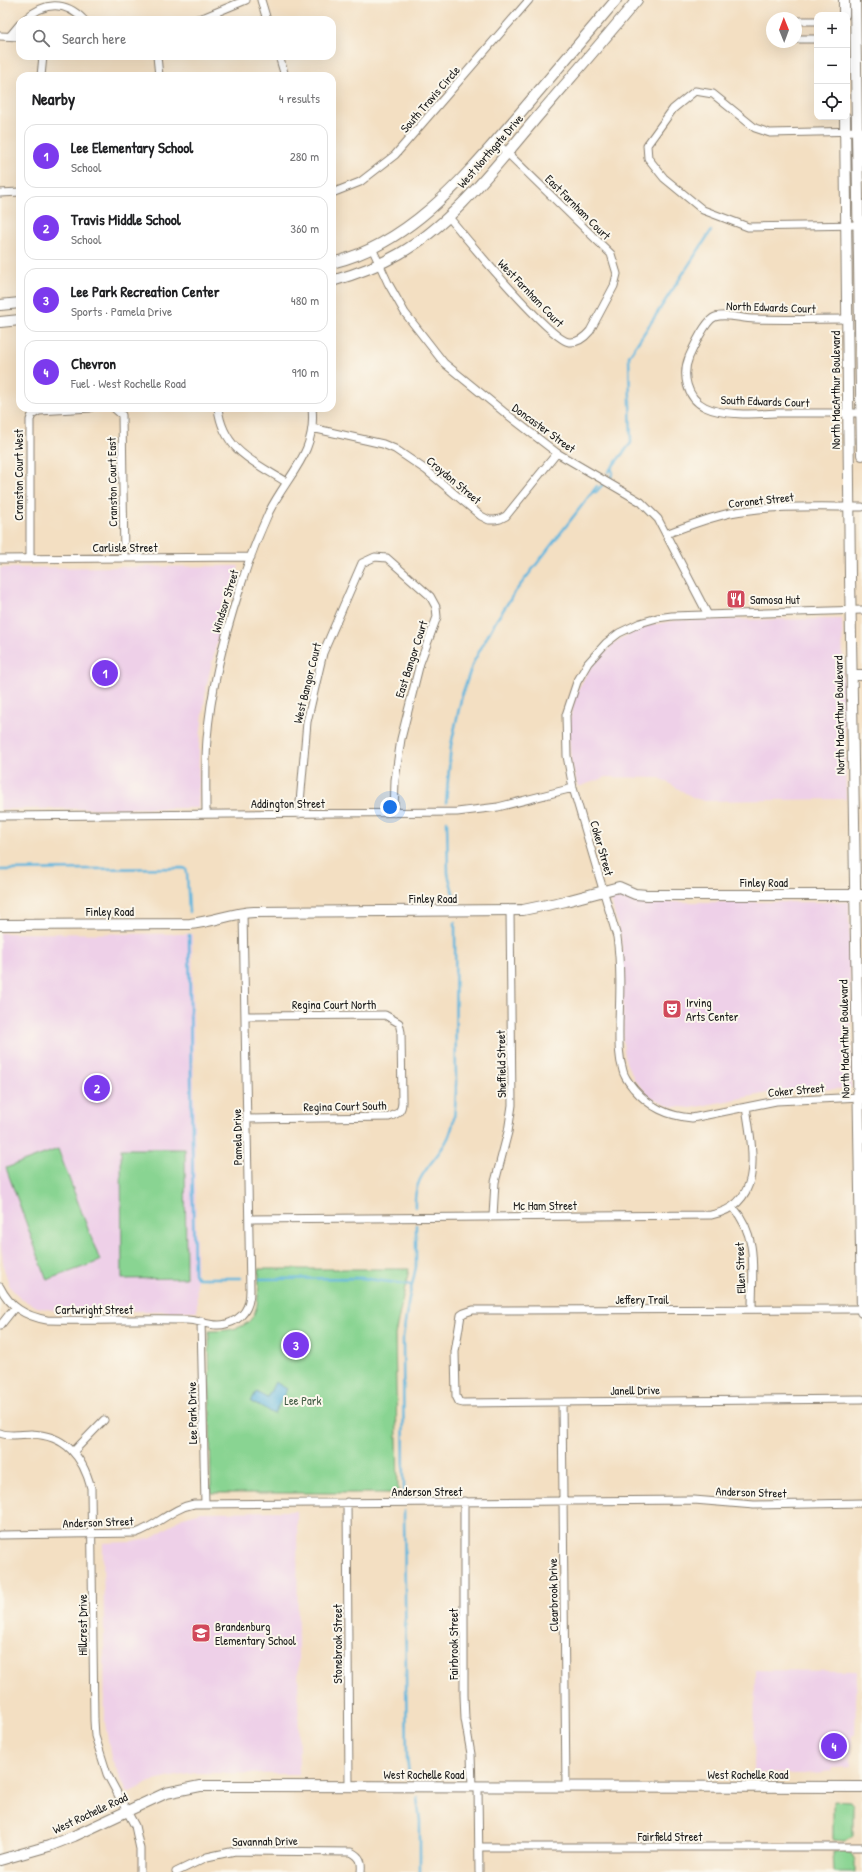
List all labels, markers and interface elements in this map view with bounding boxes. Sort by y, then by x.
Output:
north arrow [766,12,802,48]
map controls [814,12,850,120]
button: + [814,12,850,48]
search box [16,16,336,60]
icon: search [30,27,52,49]
text: Search here [62,28,126,49]
button: − [814,48,850,84]
street label: South Travis Circle [396,62,464,136]
button: locate [814,84,850,120]
text: Nearby [32,87,75,110]
text: 4 results [279,89,320,107]
street label: West Northgate Drive [453,110,527,192]
text: Lee Elementary School [71,137,193,158]
text: 1 [44,147,48,165]
text: 280 m [290,147,319,165]
text: School [71,158,101,176]
street label: East Farnham Court [541,170,615,244]
text: Travis Middle School [71,209,181,230]
text: 2 [43,219,49,237]
text: 360 m [290,219,319,237]
text: School [71,230,101,248]
street label: West Farnham Court [494,255,568,331]
text: Lee Park Recreation Center [71,281,219,302]
text: 3 [43,291,49,309]
text: 480 m [291,291,319,309]
street label: North Edwards Court [726,297,817,317]
text: Sports · Pamela Drive [71,302,172,320]
street label: North MacArthur Boulevard [827,330,844,449]
text: Chevron [71,353,116,374]
text: 4 [44,363,48,381]
text: 910 m [292,363,319,381]
text: Fuel · West Rochelle Road [71,374,186,392]
street label: South Edwards Court [720,391,811,411]
street label: Doncaster Street [509,399,580,457]
street label: Cranston Court West [10,428,27,521]
street label: Cranston Court East [103,436,121,527]
street label: Croydon Street [423,452,486,509]
street label: Coronet Street [727,488,796,512]
street label: Carlisle Street [92,539,158,556]
street label: Windsor Street [207,567,243,635]
restaurant icon: Samosa Hut [725,588,747,610]
place label: Samosa Hut [750,591,801,608]
street label: East Bangor Court [391,617,432,700]
street label: West Bangor Court [289,640,325,725]
street label: North MacArthur Boulevard [829,655,849,774]
pin: 1 [92,658,118,688]
street label: Addington Street [251,795,326,812]
your location [380,797,400,817]
street label: Coker Street [586,819,618,878]
street label: Finley Road [739,874,788,891]
street label: Finley Road [408,890,457,907]
street label: Finley Road [85,903,134,920]
street label: North MacArthur Boulevard [834,979,854,1098]
place label: Irving Arts Center [686,994,739,1025]
street label: Regina Court North [292,996,376,1013]
theatre icon: Irving Arts Center [661,998,683,1020]
street label: Sheffield Street [492,1029,510,1098]
pin: 2 [84,1073,110,1103]
street label: Coker Street [767,1079,826,1101]
street label: Regina Court South [303,1097,387,1115]
street label: Pamela Drive [228,1108,246,1165]
street label: Mc Ham Street [513,1197,578,1214]
street label: Ellen Street [731,1241,749,1294]
street label: Jeffery Trail [615,1291,670,1308]
street label: Cartwright Street [55,1301,134,1318]
pin: 3 [283,1330,309,1360]
street label: Janell Drive [610,1381,660,1399]
street label: Lee Park Drive [183,1382,201,1444]
park label: Lee Park [285,1392,321,1409]
street label: Anderson Street [715,1482,788,1502]
street label: Anderson Street [392,1483,463,1500]
street label: Anderson Street [62,1512,135,1532]
street label: Clearbrook Drive [544,1558,562,1632]
street label: Hillcrest Drive [74,1594,91,1656]
street label: Stonebrook Street [329,1603,346,1684]
street label: Fairbrook Street [445,1607,462,1681]
place label: Brandenburg Elementary School [215,1618,297,1649]
school or university icon: Brandenburg Elementary School [190,1622,212,1644]
pin: 4 [821,1731,847,1761]
street label: West Rochelle Road [384,1766,465,1783]
street label: West Rochelle Road [708,1766,789,1783]
street label: West Rochelle Road [50,1788,130,1838]
street label: Fairfield Street [637,1828,703,1845]
street label: Savannah Drive [232,1832,298,1850]

